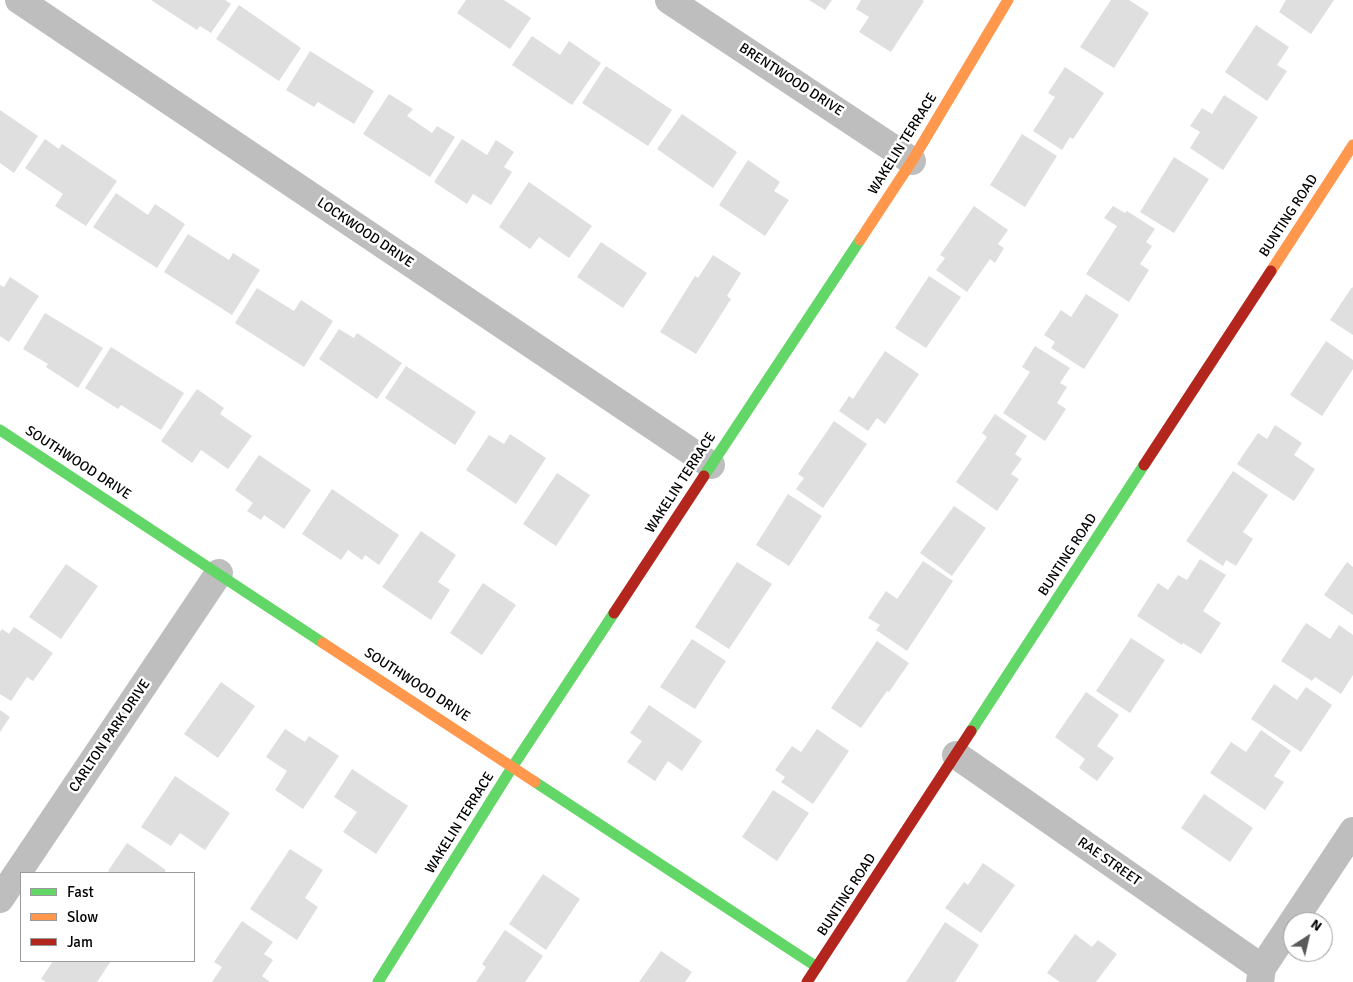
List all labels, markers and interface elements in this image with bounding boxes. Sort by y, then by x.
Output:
street label: BRENTWOOD DRIVE [736,40,846,120]
street label: WAKELIN TERRACE [865,90,941,198]
street label: BUNTING ROAD [1256,172,1322,260]
street label: LOCKWOOD DRIVE [314,194,416,272]
street label: SOUTHWOOD DRIVE [22,423,134,503]
street label: WAKELIN TERRACE [642,430,720,536]
street label: BUNTING ROAD [1035,511,1101,599]
street label: SOUTHWOOD DRIVE [361,645,473,725]
street label: CARLTON PARK DRIVE [66,676,154,796]
street label: WAKELIN TERRACE [422,769,498,877]
street label: RAE STREET [1074,834,1144,890]
street label: BUNTING ROAD [814,851,880,939]
legend [20,872,195,962]
text: Fast [67,883,94,901]
text: Slow [67,908,98,926]
north arrow [1283,912,1333,962]
text: N [1307,915,1325,935]
text: Jam [67,933,93,951]

